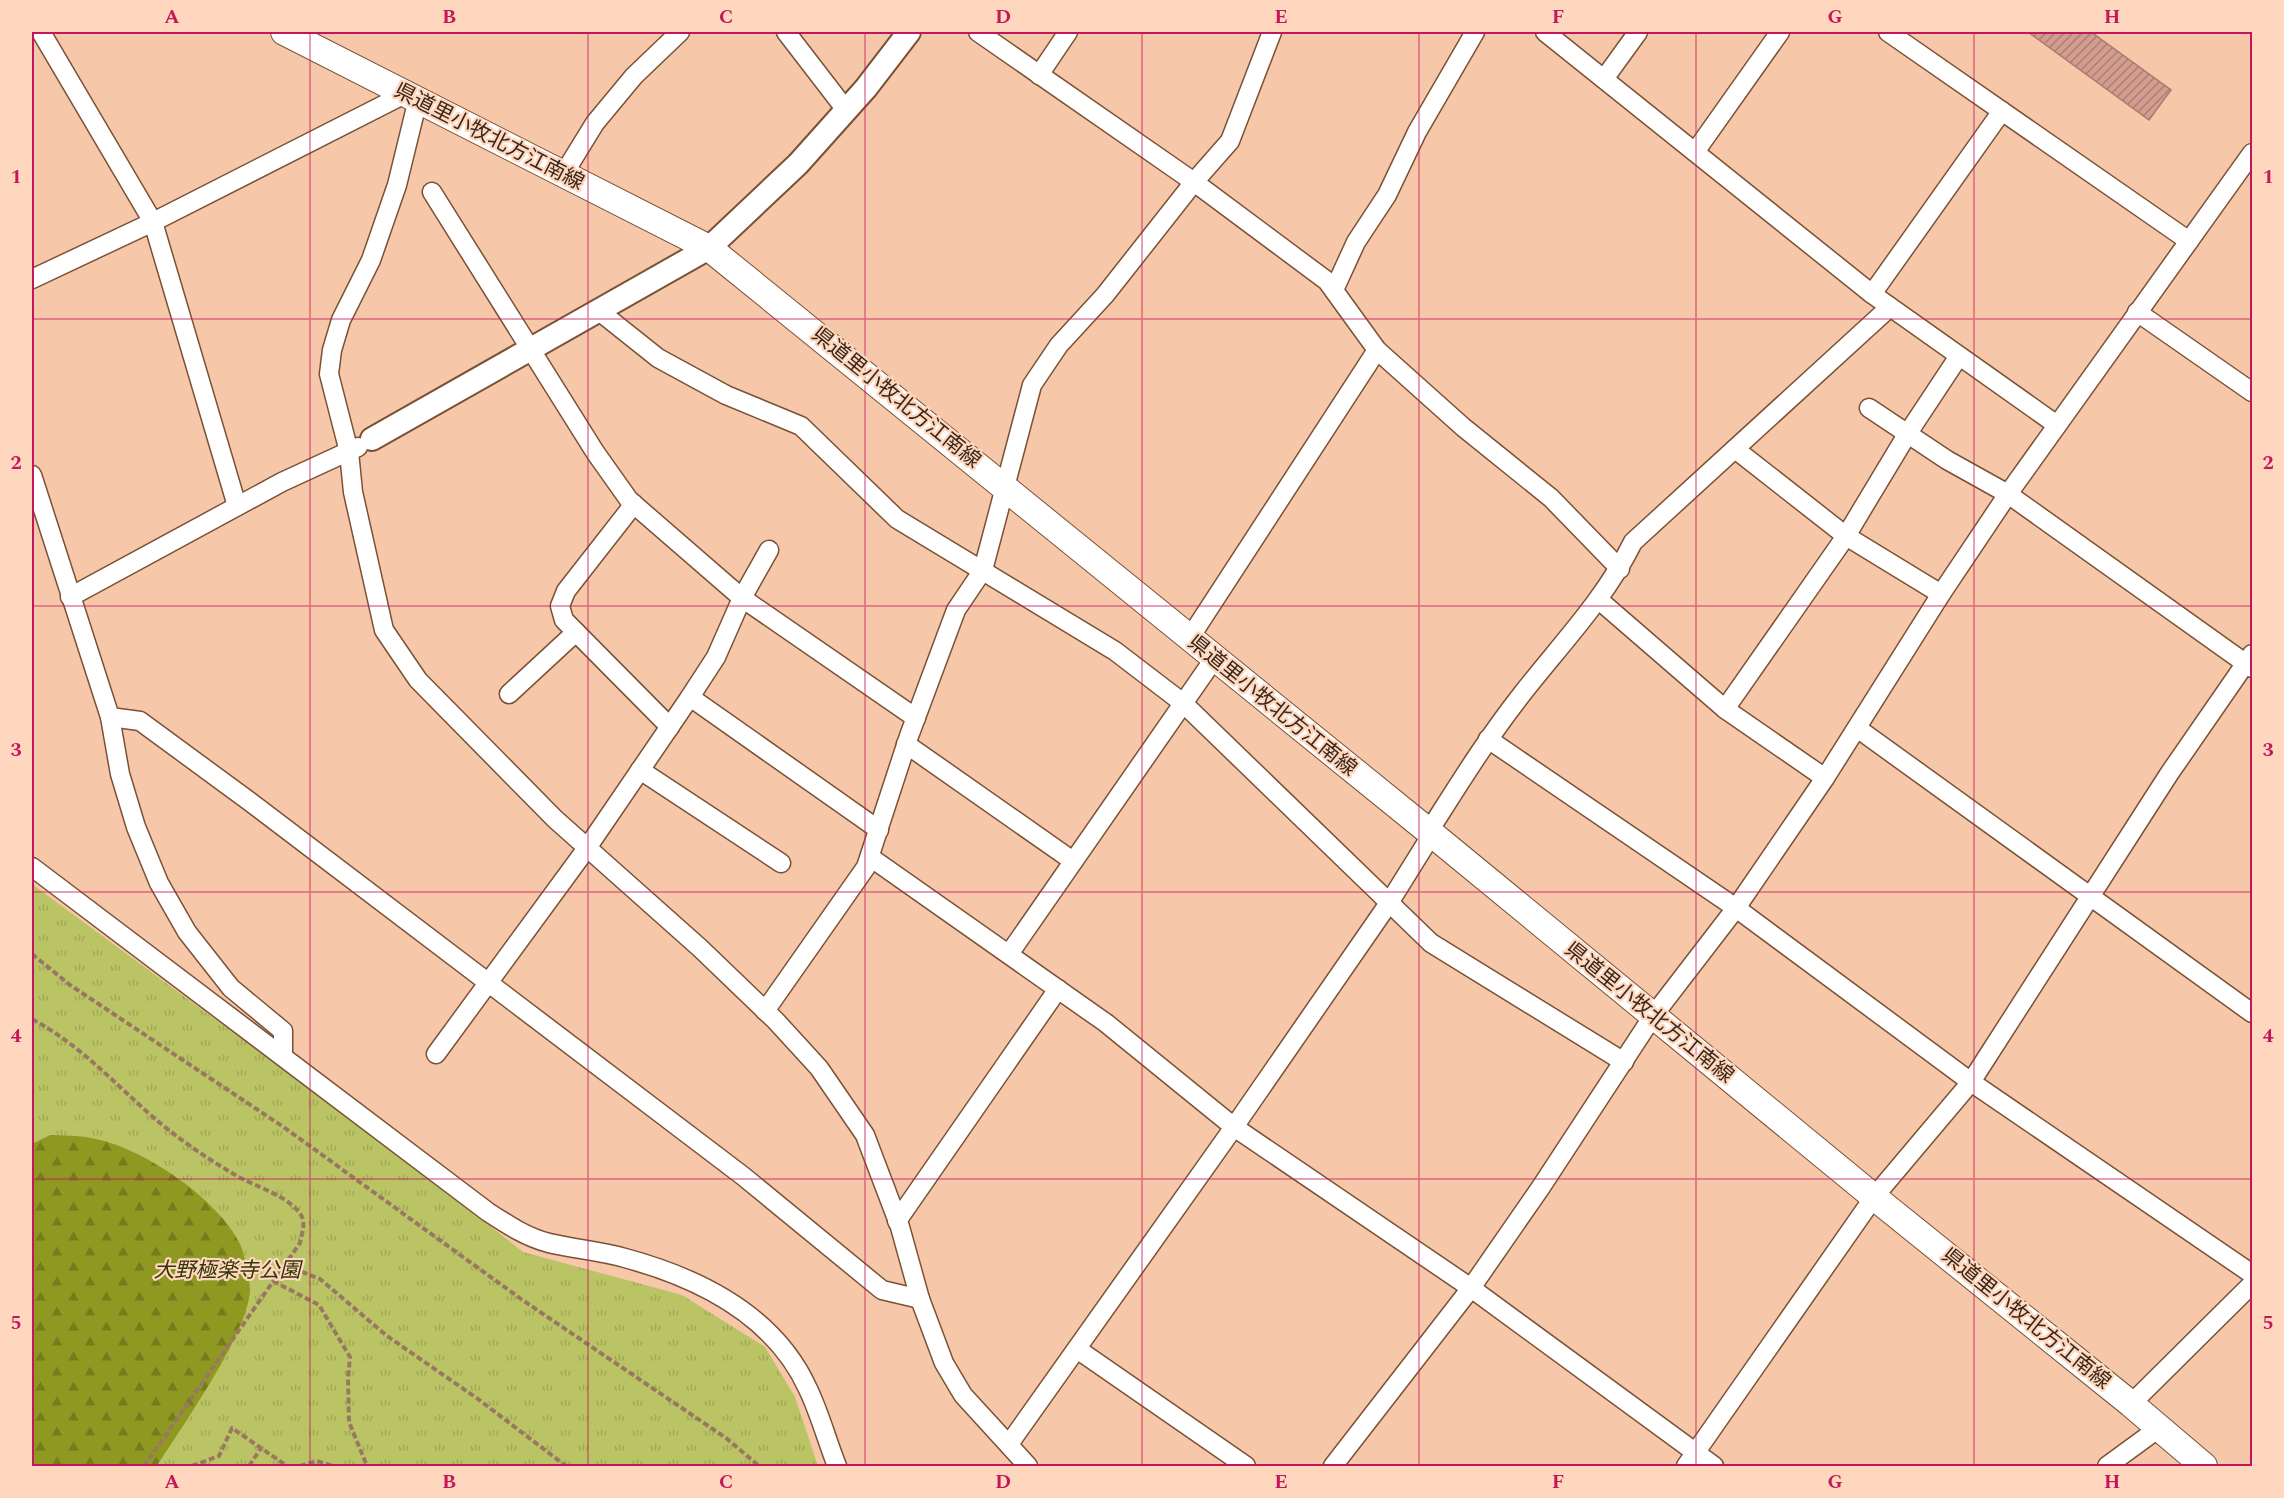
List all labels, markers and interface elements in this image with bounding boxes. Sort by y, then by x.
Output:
text: A [164,2,180,32]
text: B [442,2,456,32]
text: C [719,2,733,32]
text: D [995,2,1011,32]
text: E [1274,2,1288,32]
text: F [1552,2,1564,32]
text: G [1827,2,1843,32]
text: H [2104,2,2120,32]
street label: 県道里小牧北方江南線 [388,75,590,199]
text: 1 [10,162,22,192]
text: 1 [2262,162,2274,192]
street label: 県道里小牧北方江南線 [804,319,988,477]
text: 2 [10,448,22,478]
text: 2 [2262,448,2274,478]
street label: 県道里小牧北方江南線 [1180,627,1364,785]
text: 3 [10,735,22,765]
text: 3 [2262,735,2274,765]
street label: 県道里小牧北方江南線 [1557,934,1741,1092]
text: 4 [10,1021,22,1051]
text: 4 [2262,1021,2274,1051]
street label: 県道里小牧北方江南線 [1934,1240,2118,1398]
park label: 大野極楽寺公園 [154,1255,303,1287]
text: 5 [10,1308,22,1338]
text: 5 [2262,1308,2274,1338]
text: A [164,1467,180,1497]
text: B [442,1467,456,1497]
text: C [719,1467,733,1497]
text: D [995,1467,1011,1497]
text: E [1274,1467,1288,1497]
text: F [1552,1467,1564,1497]
text: G [1827,1467,1843,1497]
text: H [2104,1467,2120,1497]

